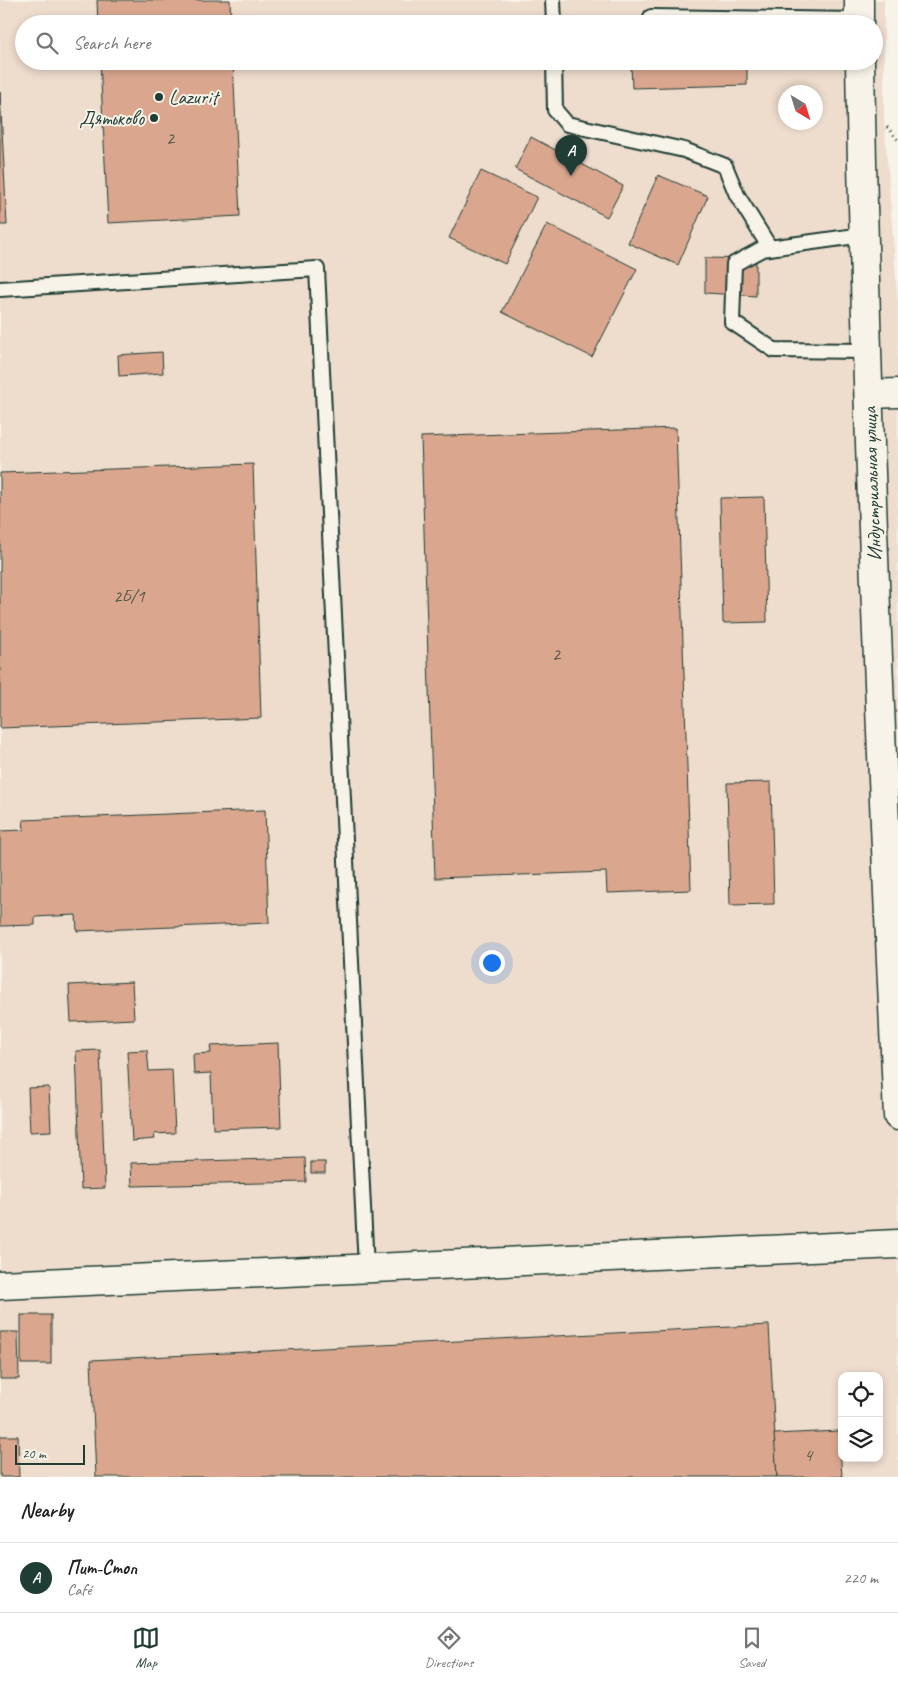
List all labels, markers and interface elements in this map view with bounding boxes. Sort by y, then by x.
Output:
search box [15,15,883,70]
icon: search [33,29,61,57]
text: Search here [73,31,150,55]
place label: Lazurit [169,85,221,110]
north arrow [778,85,823,130]
marker: Lazurit [153,91,165,103]
place label: Дятьково [79,106,145,131]
marker: Дятьково [148,112,160,124]
house number: 2 [166,127,176,149]
pin: A [555,135,587,176]
street label: Индустриальная улица [857,405,887,561]
house number: 2Б/1 [113,585,146,607]
house number: 2 [552,643,562,665]
your location [479,950,505,976]
map controls [838,1372,883,1462]
button: locate [838,1372,883,1417]
button: layers [838,1417,883,1462]
scale bar [15,1442,85,1465]
house number: 4 [804,1444,814,1466]
text: 20 m [22,1445,46,1462]
text: Nearby [20,1497,73,1523]
text: Пит-Стоп [67,1556,137,1580]
text: A [32,1568,40,1588]
text: 220 m [844,1568,878,1588]
text: Café [67,1580,91,1600]
tab: Map [132,1624,160,1671]
tab: Directions [425,1624,473,1671]
tab: Saved [738,1624,766,1671]

